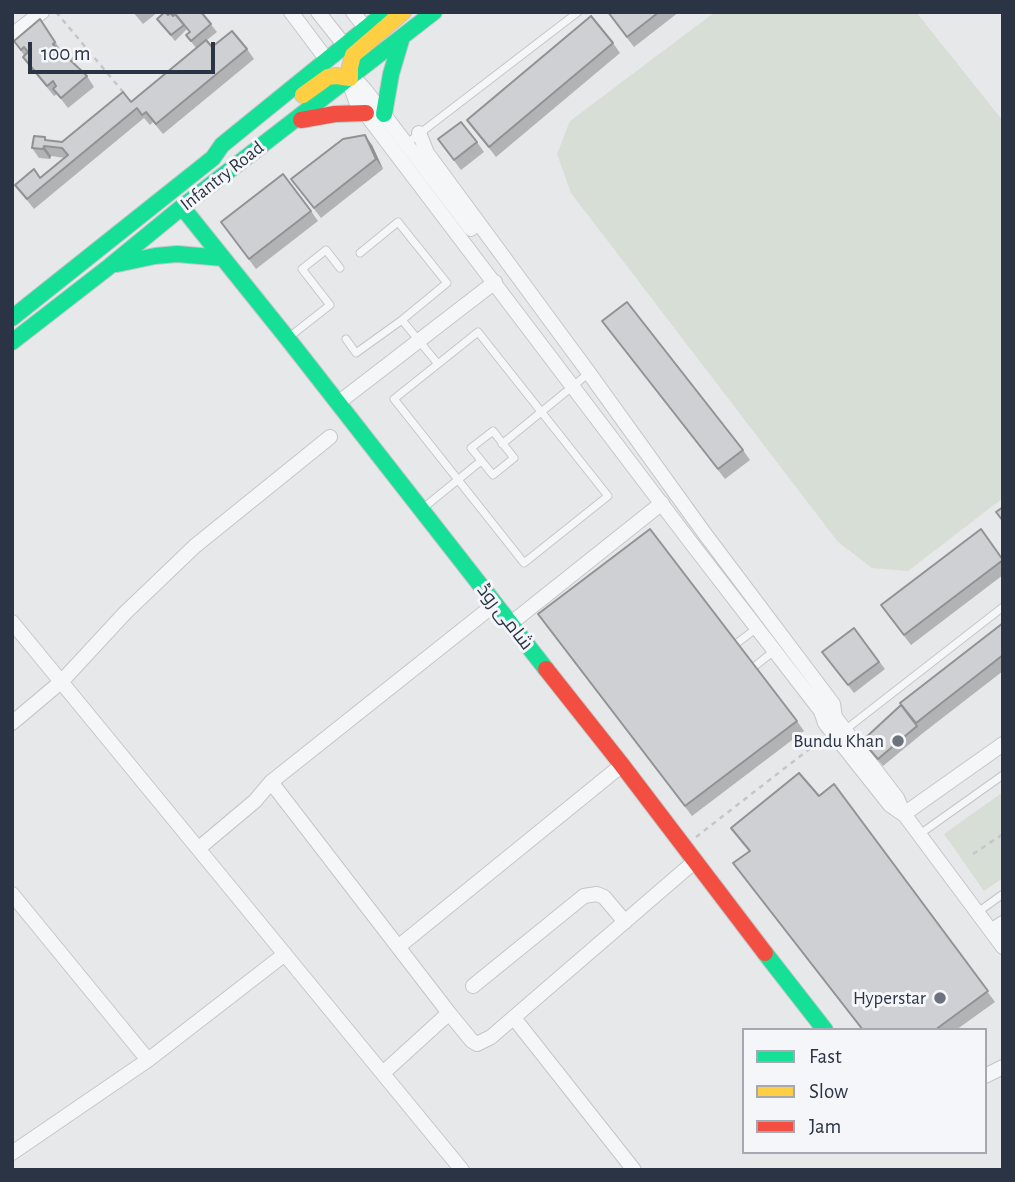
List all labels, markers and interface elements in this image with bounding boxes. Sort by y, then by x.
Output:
scale bar [32,28,219,72]
text: 100 m [41,43,91,64]
street label: Infantry Road [176,136,268,216]
street label: شامی روڈ [472,579,538,655]
place label: Bundu Khan [793,730,884,752]
marker: Bundu Khan [890,733,906,749]
place label: Hyperstar [853,987,926,1009]
marker: Hyperstar [932,990,948,1006]
legend [742,1028,987,1154]
text: Fast [809,1046,842,1067]
text: Slow [809,1081,848,1102]
text: Jam [809,1116,841,1137]

